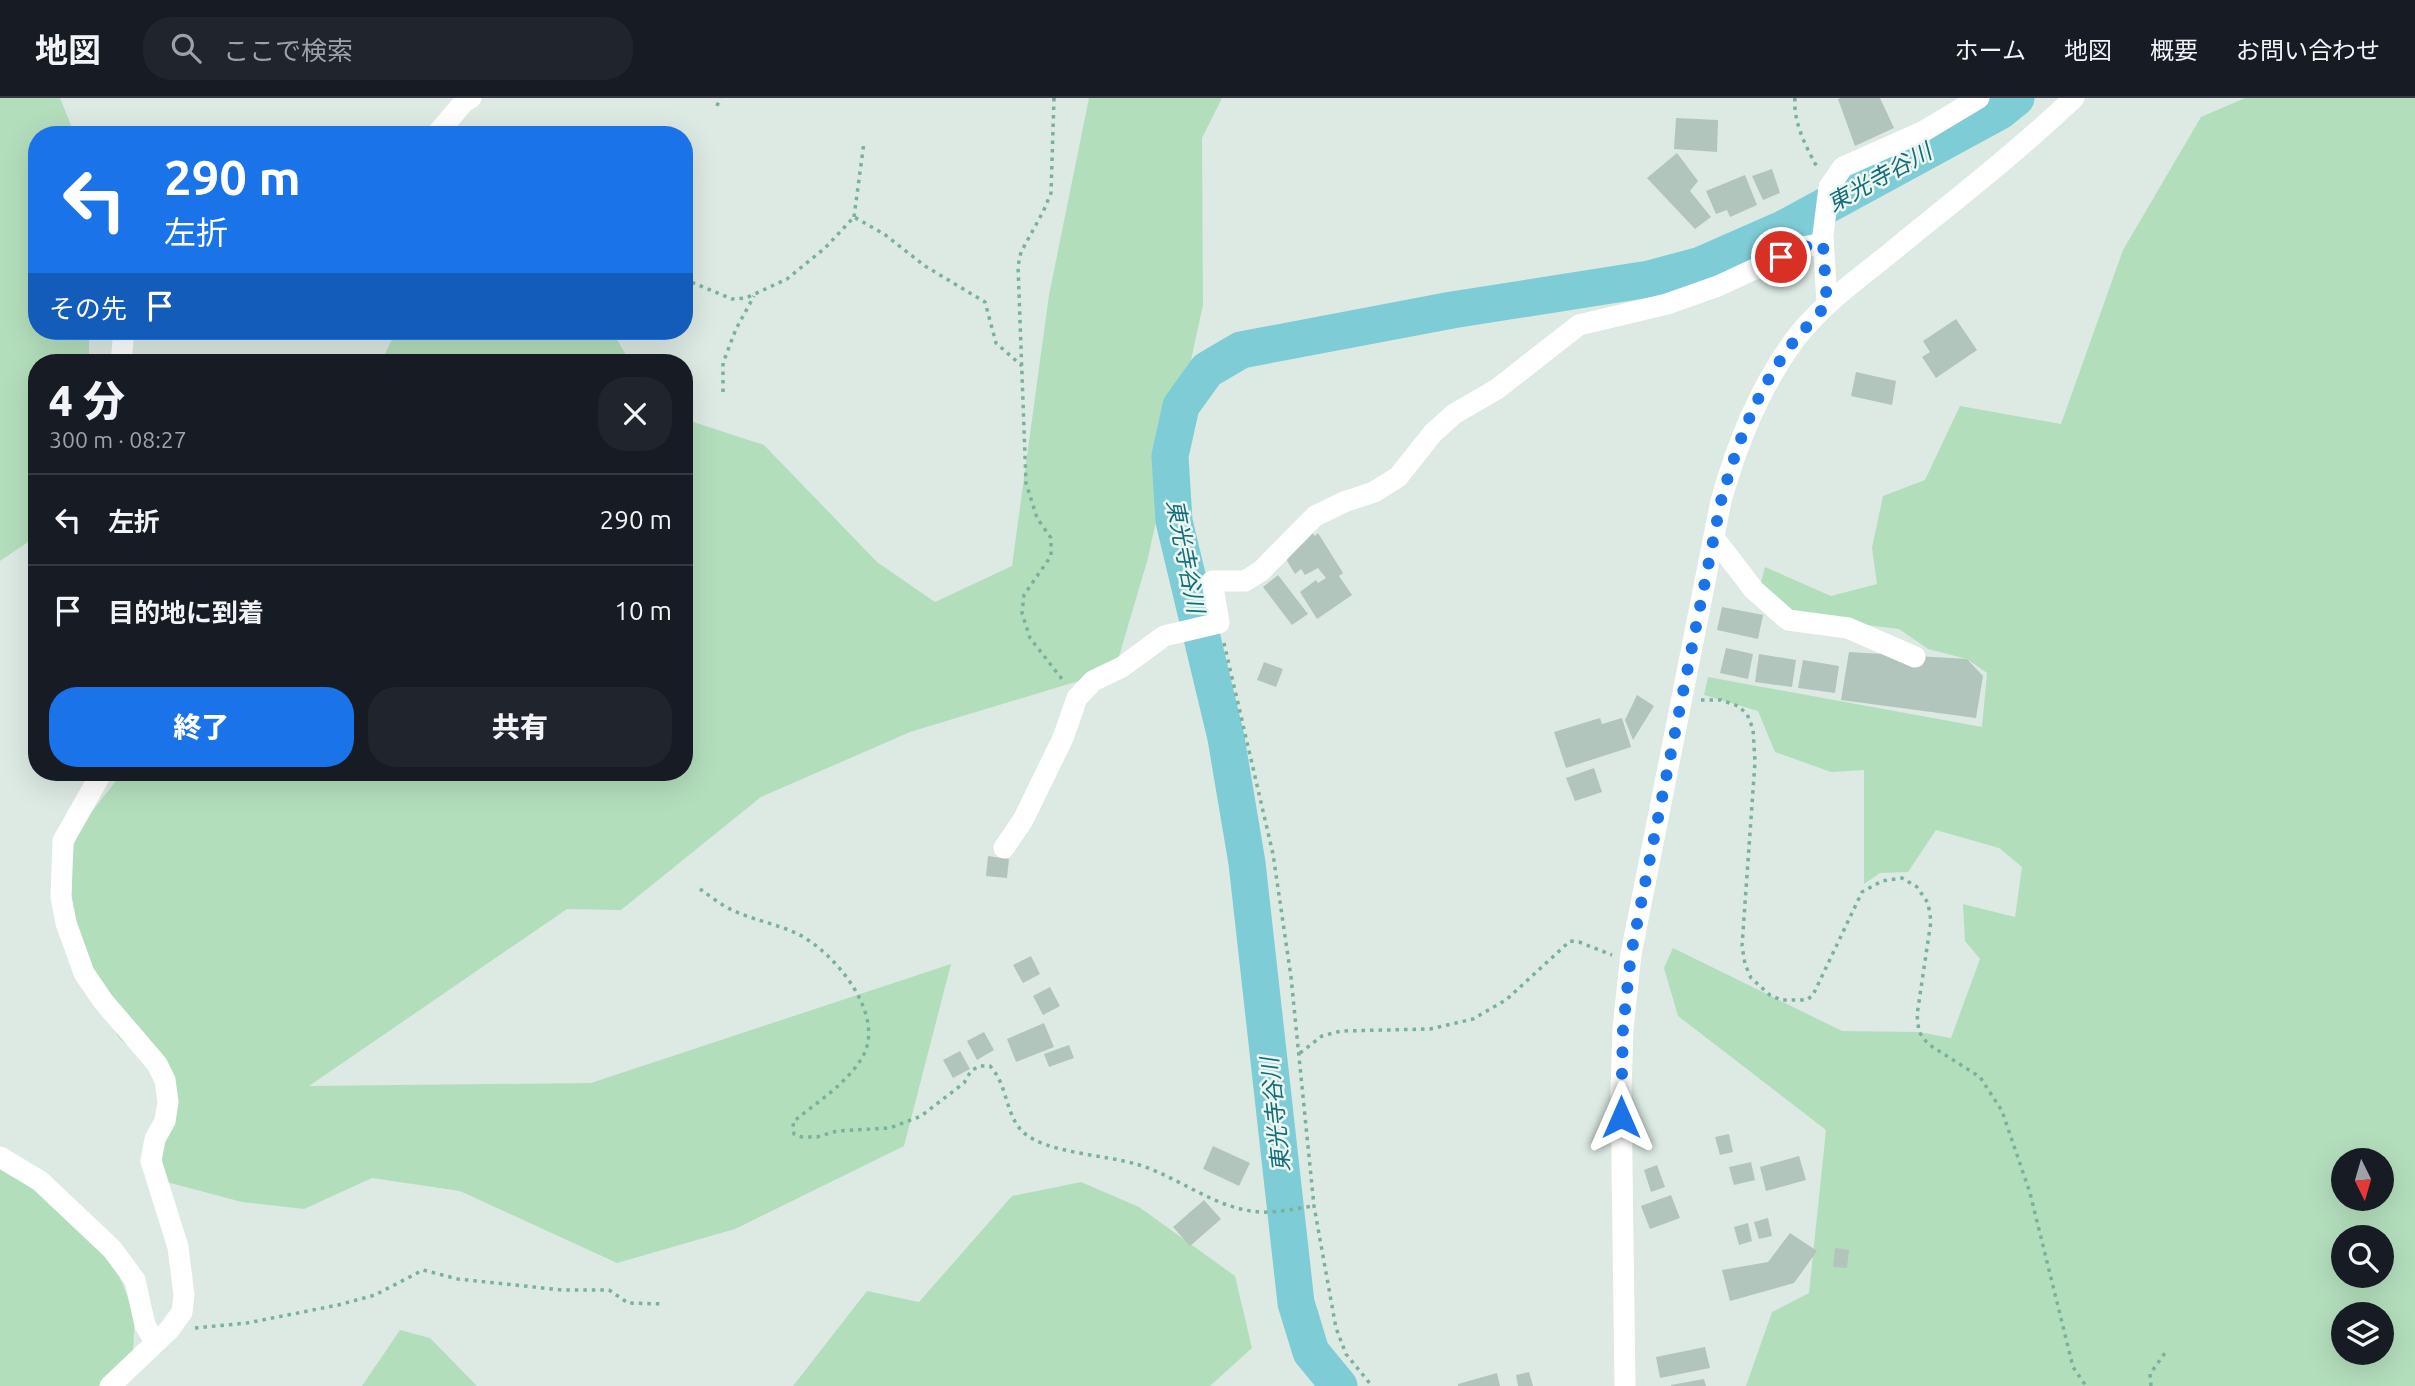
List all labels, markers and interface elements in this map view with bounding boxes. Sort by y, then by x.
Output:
search box [143,17,633,80]
icon: search [167,29,205,67]
text: 地図 [35,31,101,68]
text: ここで検索 [223,36,353,65]
text: ホーム [1955,37,2026,64]
text: 地図 [2064,37,2112,64]
text: 概要 [2150,37,2198,64]
text: お問い合わせ [2236,37,2380,64]
water label: 東光寺谷川 [1823,137,1938,216]
text: 290 m [164,149,301,204]
icon: left [49,154,140,245]
text: 左折 [164,214,228,250]
pin [1751,227,1811,287]
icon: arrive [1762,238,1800,276]
icon: arrive [141,287,179,325]
text: その先 [49,294,127,323]
text: 4 分 [49,377,125,424]
button: close [598,377,672,451]
text: 300 m · 08:27 [49,427,187,452]
water label: 東光寺谷川 [1163,497,1210,618]
icon: left [49,501,87,539]
text: 290 m [600,505,672,534]
text: 左折 [108,507,160,536]
icon: arrive [49,592,87,630]
text: 10 m [614,596,672,625]
text: 目的地に到着 [108,598,264,627]
button: 終了 [49,687,354,767]
button: 共有 [368,687,672,767]
water label: 東光寺谷川 [1256,1054,1293,1173]
position arrow [1584,1080,1658,1154]
north arrow [2331,1148,2394,1211]
map controls [2331,1148,2394,1365]
button: search [2331,1225,2394,1288]
button: layers [2331,1302,2394,1365]

